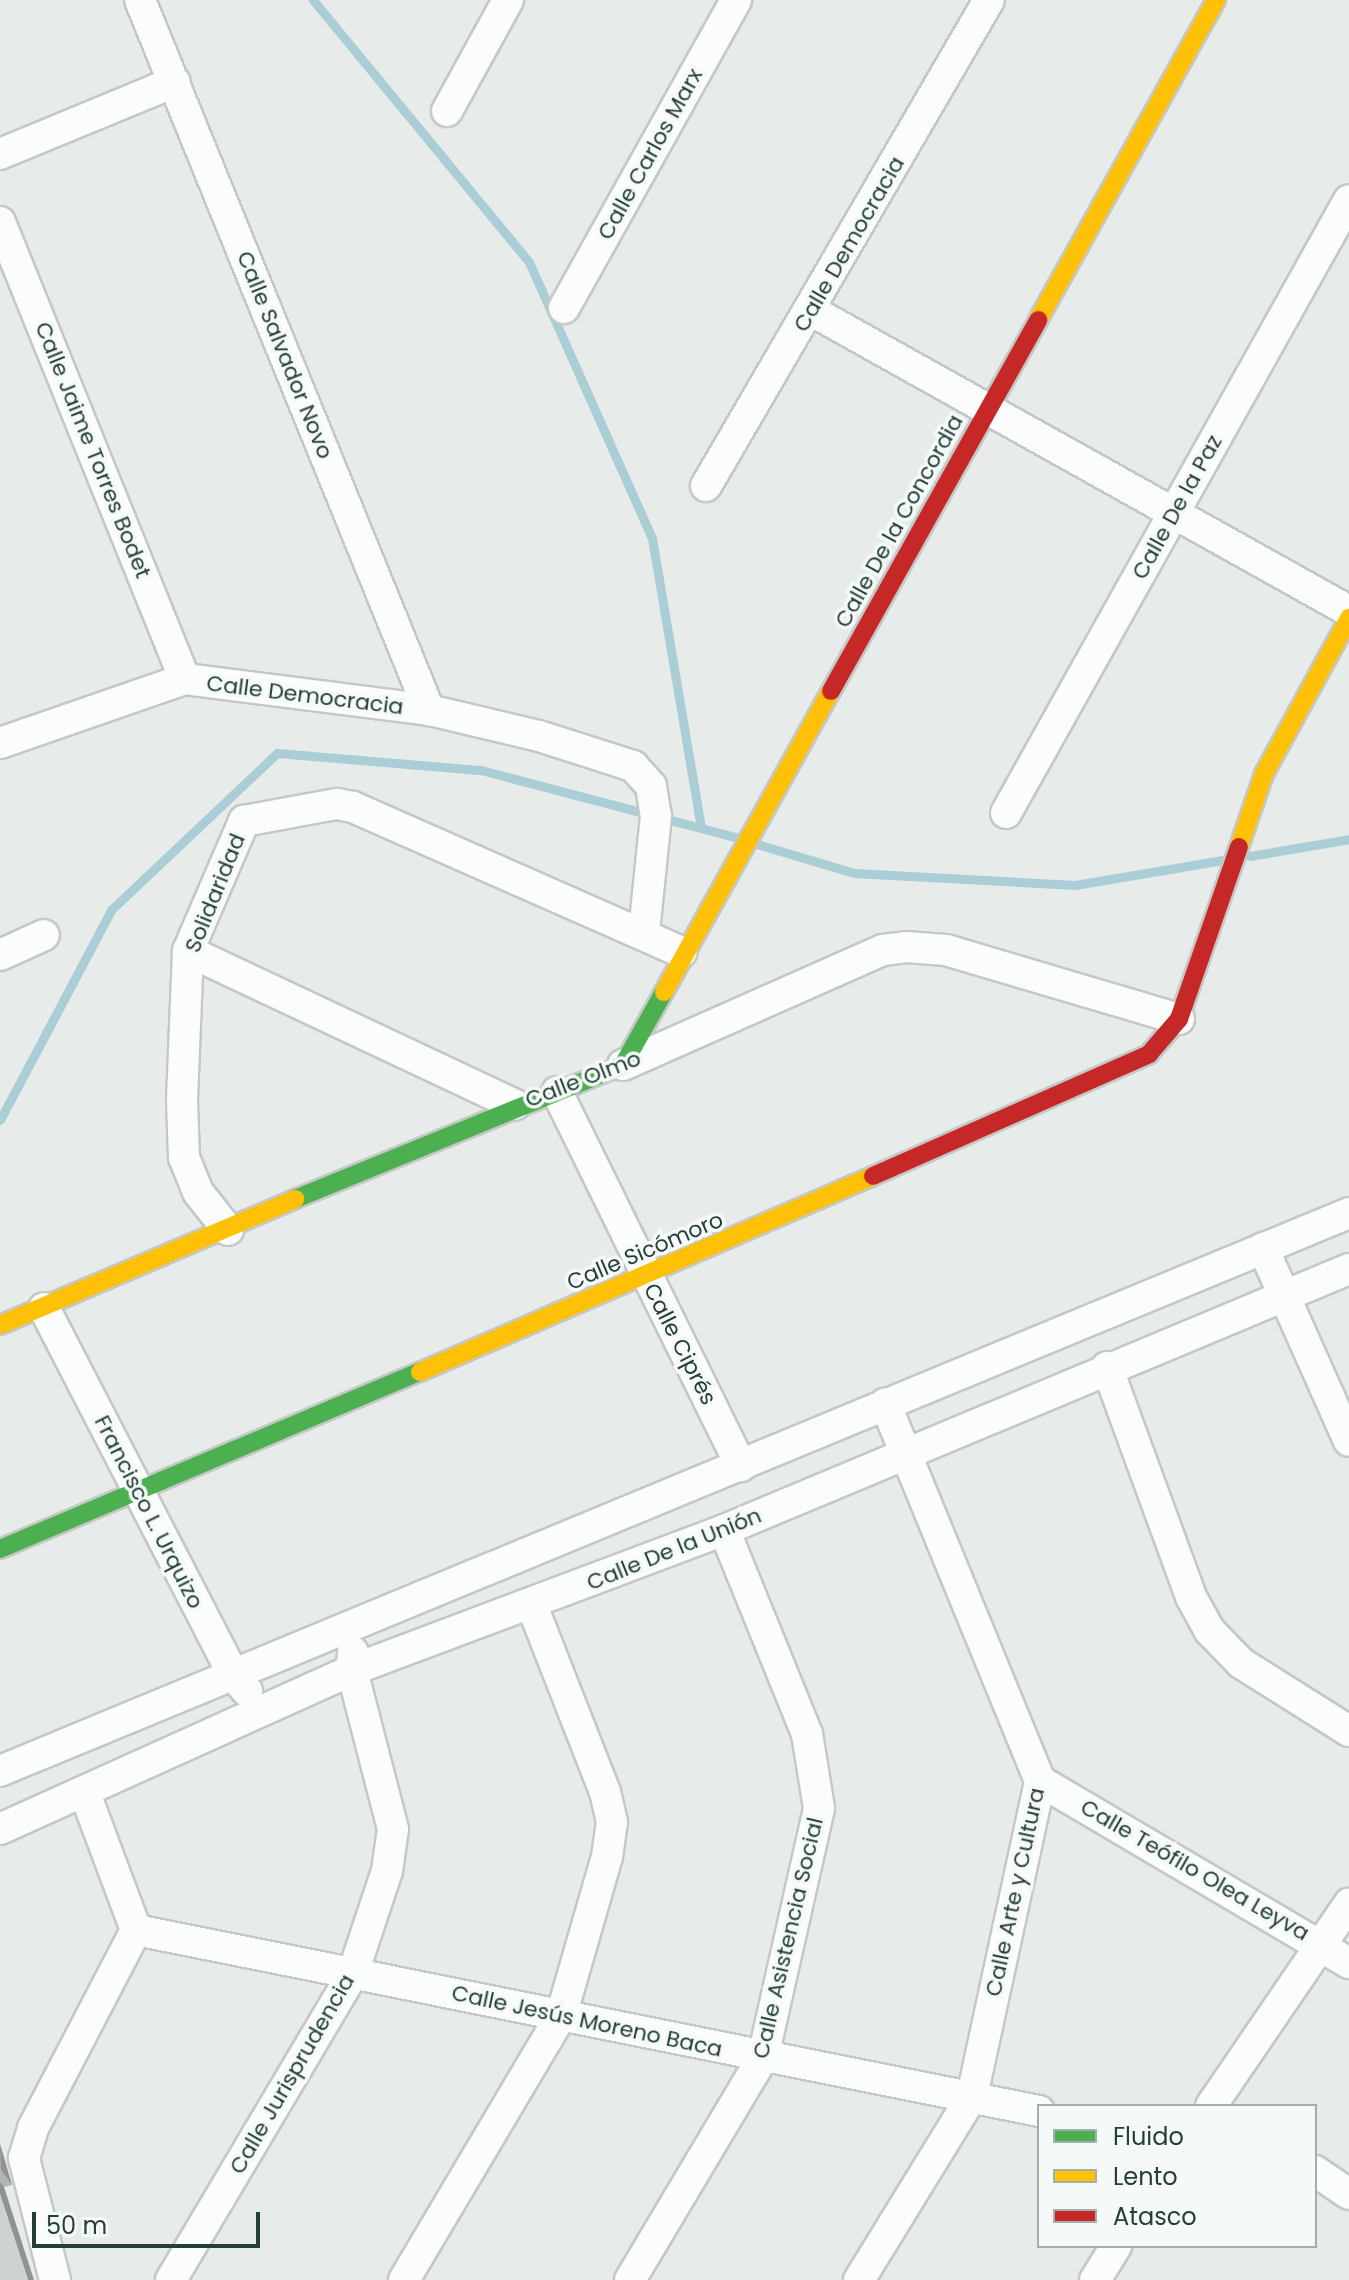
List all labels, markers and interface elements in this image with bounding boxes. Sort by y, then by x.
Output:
street label: Calle Carlos Marx [592,64,708,244]
street label: Calle Democracia [788,152,910,336]
street label: Calle Salvador Novo [231,247,339,463]
street label: Calle Jaime Torres Bodet [29,318,157,582]
street label: Calle De la Concordia [829,410,969,632]
street label: Calle De la Paz [1126,430,1228,584]
street label: Calle Democracia [205,670,405,720]
street label: Solidaridad [179,830,251,956]
street label: Calle Olmo [521,1045,645,1113]
street label: Calle Sicómoro [563,1206,727,1296]
street label: Calle Ciprés [638,1279,722,1409]
street label: Francisco L. Urquizo [89,1411,209,1613]
street label: Calle De la Unión [583,1502,765,1596]
street label: Calle Arte y Cultura [980,1785,1050,1999]
street label: Calle Teófilo Olea Leyva [1076,1794,1314,1946]
street label: Calle Asistencia Social [747,1815,829,2061]
street label: Calle Jurisprudencia [224,1969,360,2179]
street label: Calle Jesús Moreno Baca [449,1979,725,2063]
legend [1037,2104,1317,2248]
text: Fluido [1113,2120,1184,2153]
text: Lento [1113,2160,1178,2193]
scale bar [36,2196,264,2246]
text: Atasco [1113,2200,1197,2233]
text: 50 m [46,2209,107,2242]

